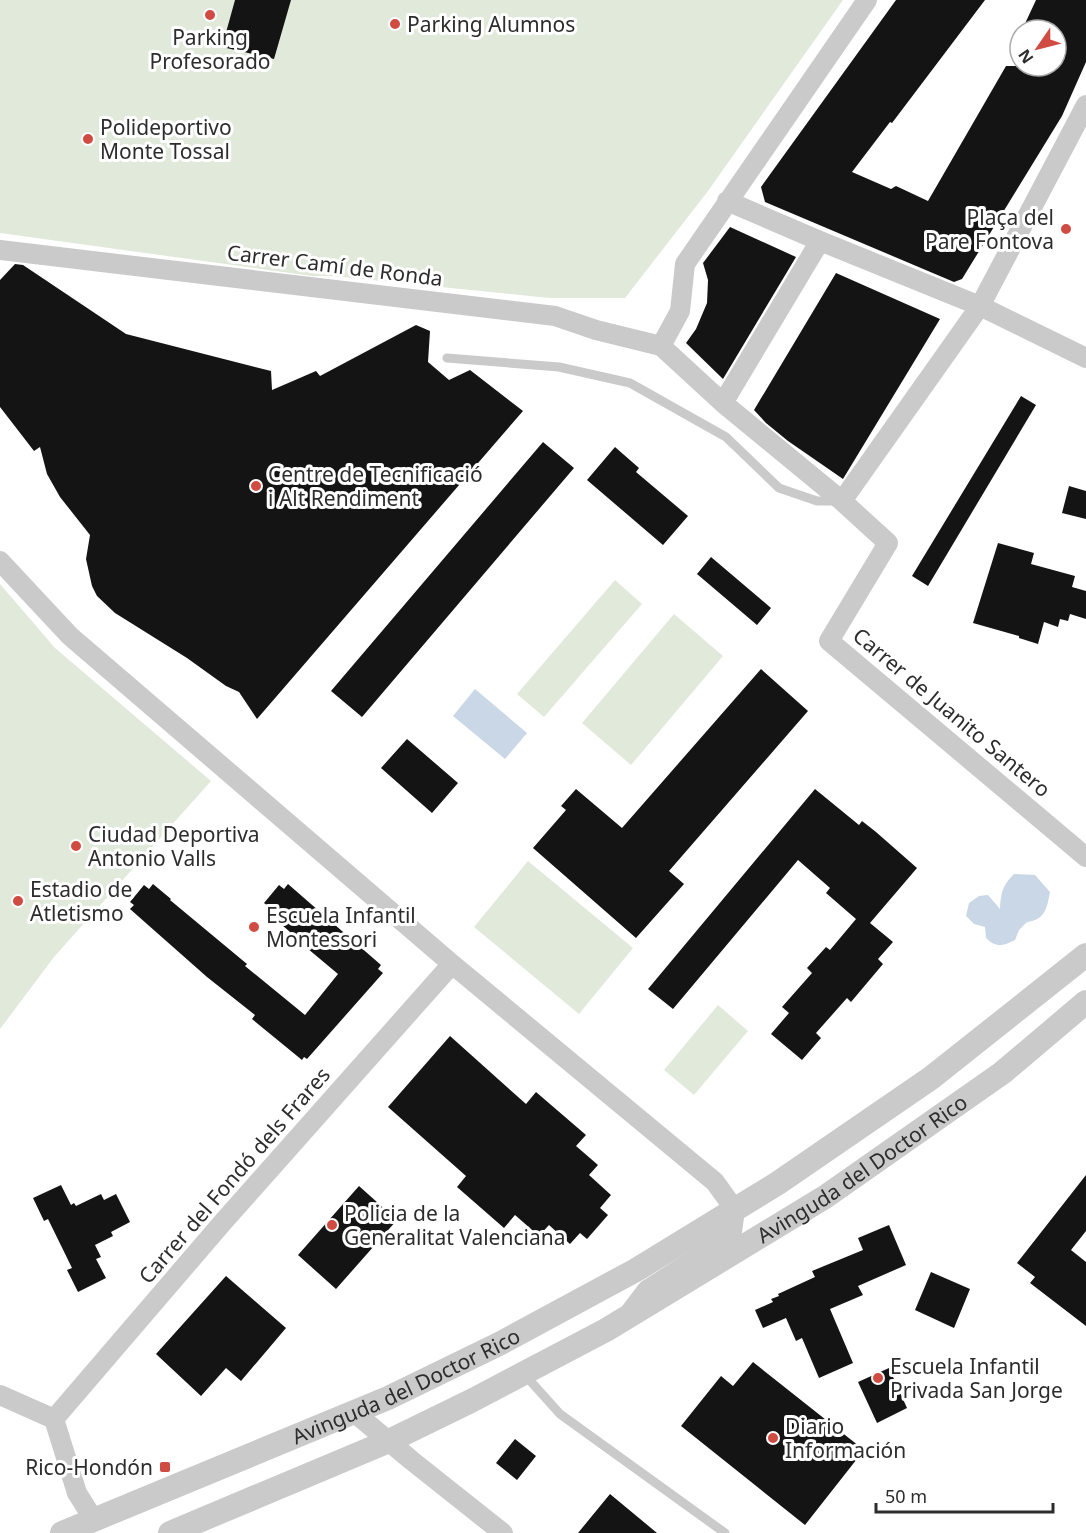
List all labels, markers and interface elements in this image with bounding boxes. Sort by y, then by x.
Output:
marker: Parking Profesorado [203,8,217,22]
place label: Parking Alumnos [407,10,575,38]
marker: Parking Alumnos [388,17,402,31]
north arrow [1008,18,1068,78]
place label: Parking Profesorado [149,23,271,75]
text: N [1013,45,1038,68]
place label: Polideportivo Monte Tossal [100,113,232,165]
marker: Polideportivo Monte Tossal [81,132,95,146]
place label: Plaça del Pare Fontova [925,203,1054,255]
marker: Plaça del Pare Fontova [1059,222,1073,236]
street label: Carrer Camí de Ronda [226,238,444,292]
place label: Centre de Tecnificació i Alt Rendiment [268,460,483,512]
marker: Centre de Tecnificació i Alt Rendiment [249,479,263,493]
street label: Carrer de Juanito Santero [847,621,1057,803]
place label: Ciudad Deportiva Antonio Valls [88,820,260,872]
marker: Ciudad Deportiva Antonio Valls [69,839,83,853]
place label: Estadio de Atletismo [30,875,132,927]
marker: Estadio de Atletismo [11,894,25,908]
place label: Escuela Infantil Montessori [266,901,416,953]
marker: Escuela Infantil Montessori [247,920,261,934]
street label: Carrer del Fondó dels Frares [132,1061,336,1289]
street label: Avinguda del Doctor Rico [751,1088,973,1249]
place label: Policia de la Generalitat Valenciana [344,1199,565,1251]
marker: Policia de la Generalitat Valenciana [325,1218,339,1232]
street label: Avinguda del Doctor Rico [288,1321,525,1450]
place label: Escuela Infantil Privada San Jorge [890,1352,1063,1404]
marker: Escuela Infantil Privada San Jorge [871,1371,885,1385]
place label: Diario Información [785,1412,906,1464]
marker: Diario Información [766,1431,780,1445]
place label: Rico-Hondón [25,1453,153,1481]
marker: Rico-Hondón [158,1460,172,1474]
scale bar [876,1476,1053,1514]
text: 50 m [885,1484,927,1508]

